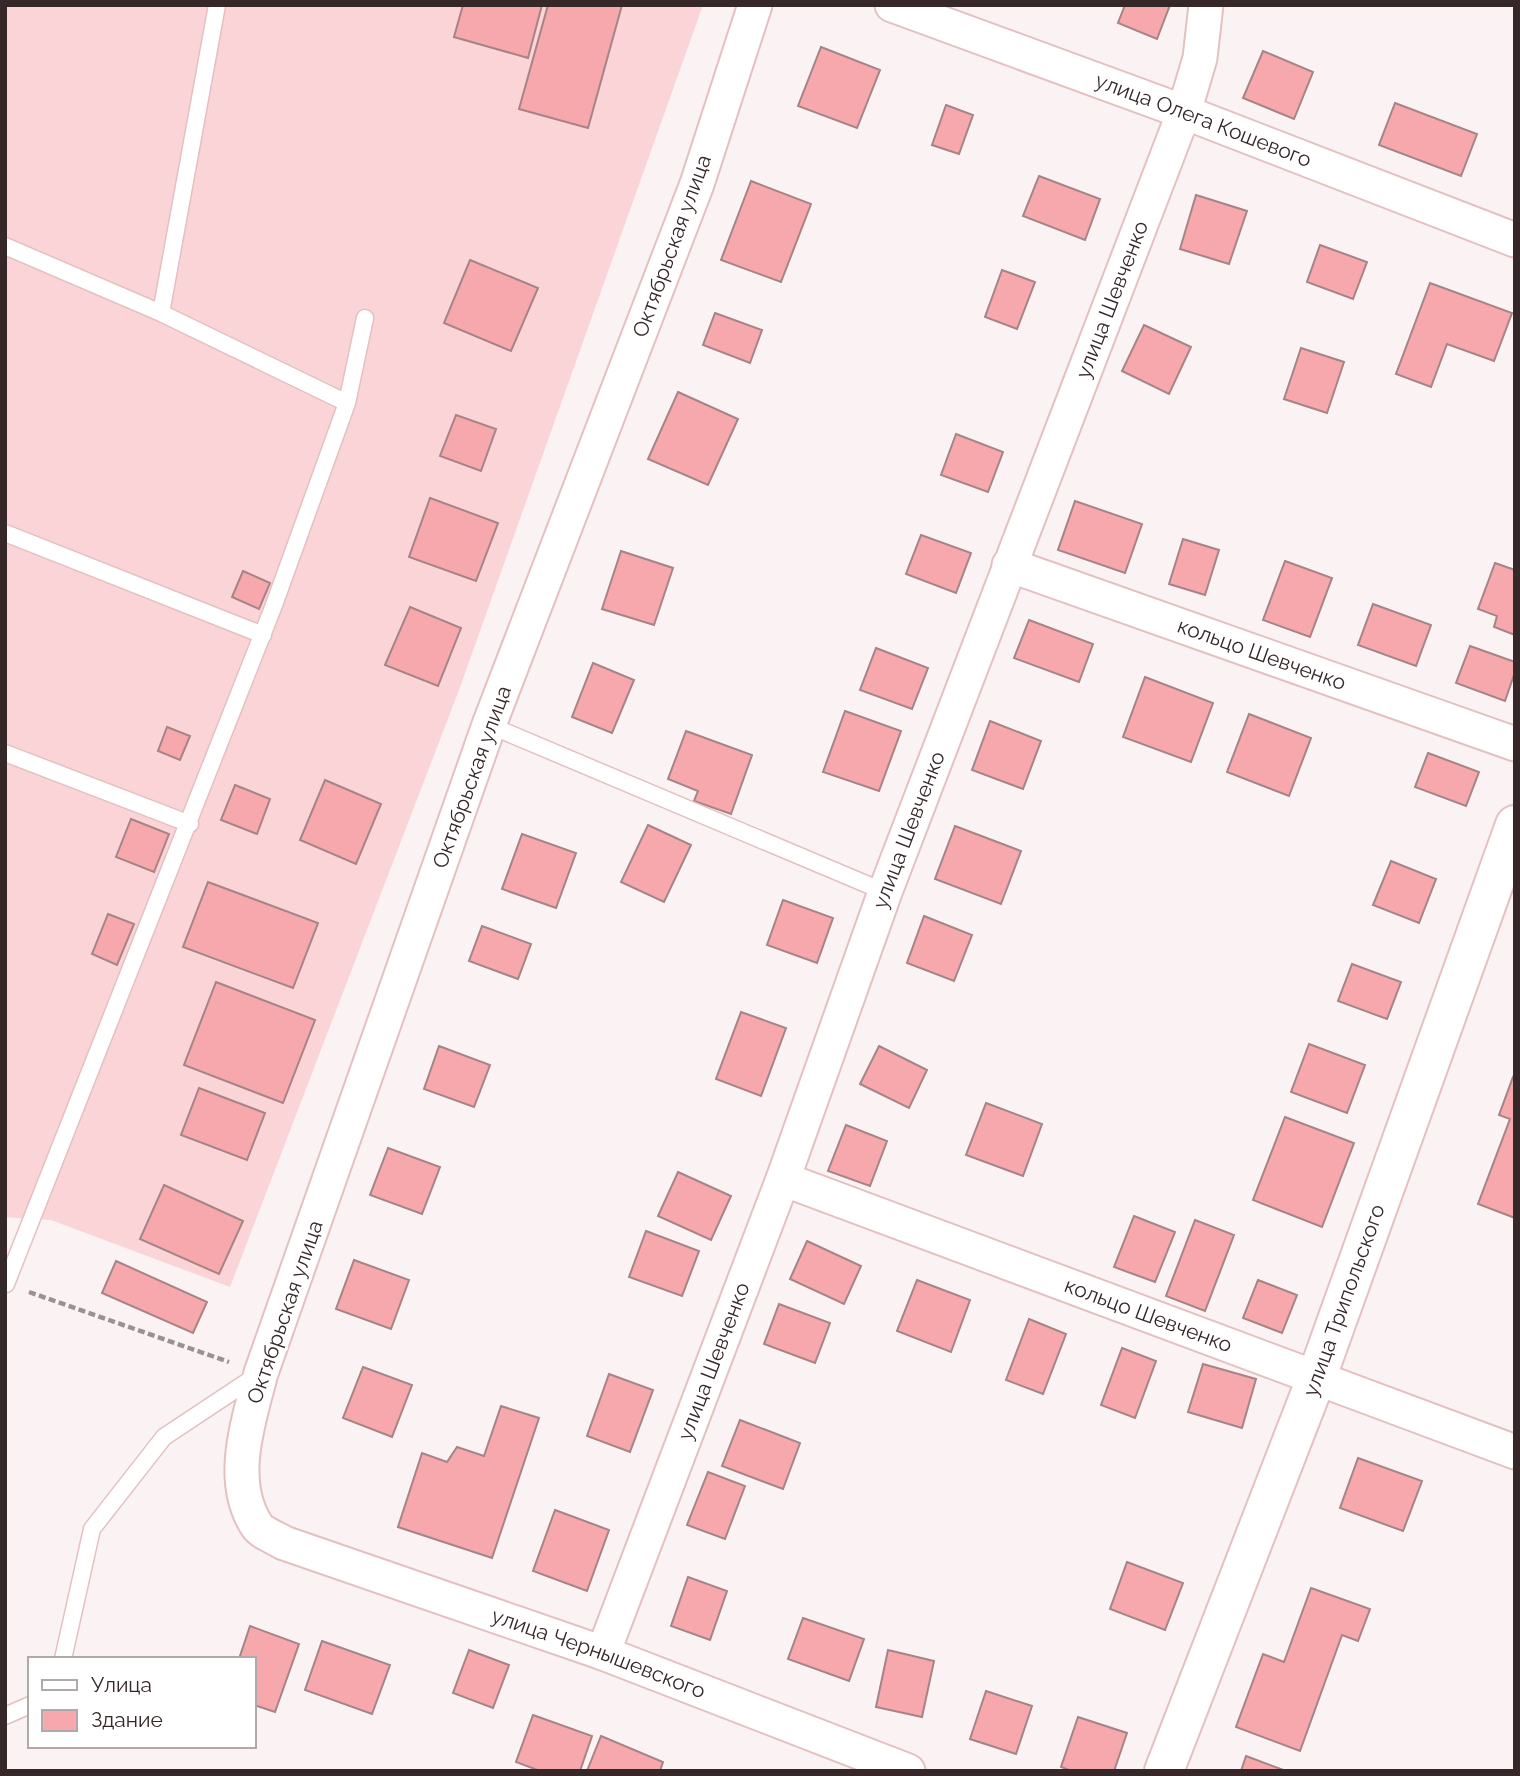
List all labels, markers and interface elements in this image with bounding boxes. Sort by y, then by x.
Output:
street label: улица Олега Кошевого [1092,68,1315,172]
street label: Октябрьская улица [627,151,716,340]
street label: улица Шевченко [1070,217,1153,382]
street label: кольцо Шевченко [1174,613,1349,695]
street label: Октябрьская улица [427,682,516,871]
street label: улица Шевченко [867,748,950,912]
street label: улица Трипольского [1297,1201,1390,1400]
street label: Октябрьская улица [241,1217,328,1407]
street label: кольцо Шевченко [1061,1272,1236,1357]
street label: улица Шевченко [672,1279,755,1443]
street label: улица Чернышевского [488,1603,709,1703]
legend [28,1657,256,1748]
text: Улица [91,1672,152,1697]
text: Здание [91,1707,163,1732]

